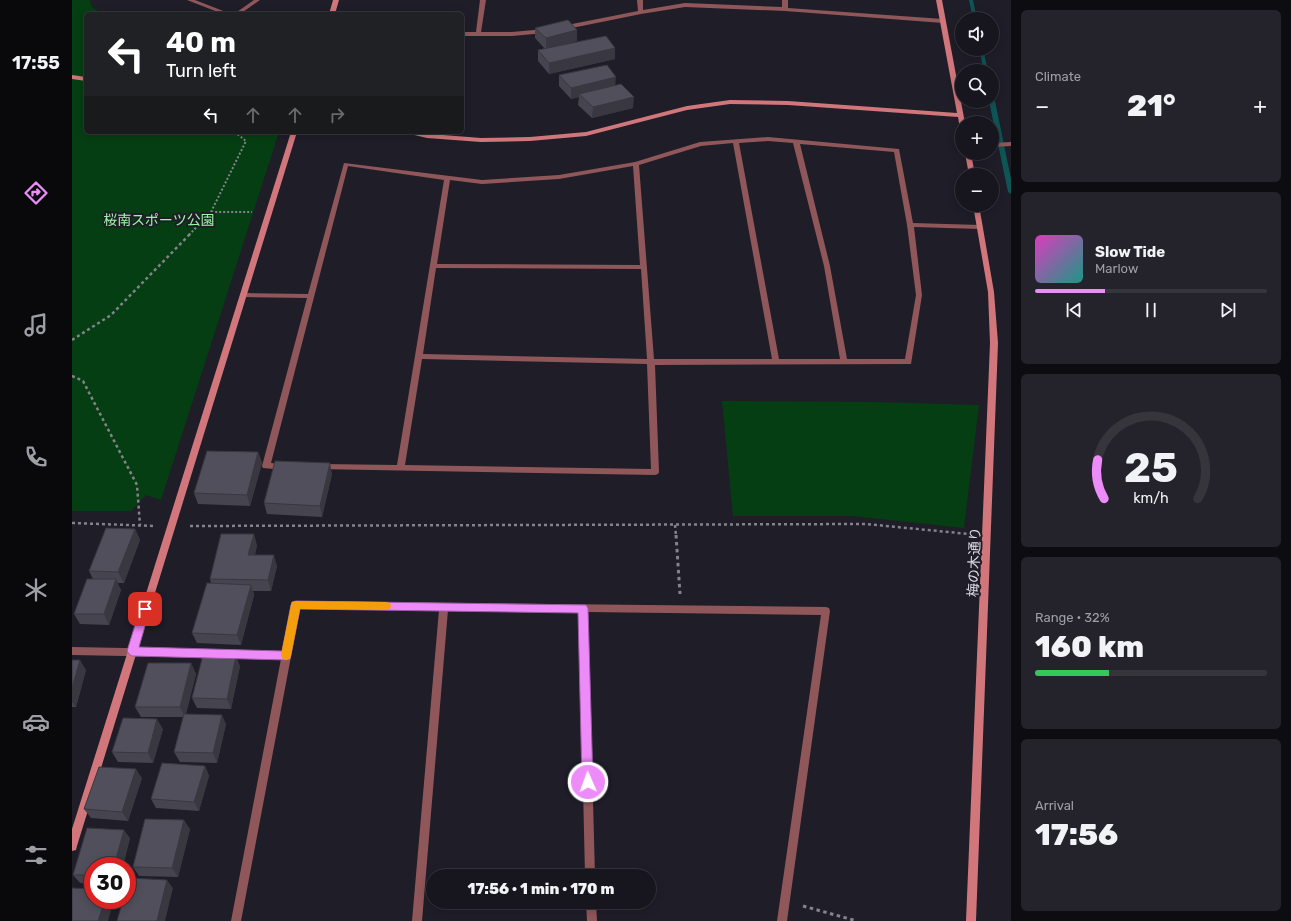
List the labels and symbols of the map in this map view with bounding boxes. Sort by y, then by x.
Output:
park label: 桜南スポーツ公園 [103,212,215,229]
street label: 梅の木通り [965,527,984,597]
pin [128,592,162,626]
position arrow [567,761,609,803]
speed limit sign: 30 [84,857,136,909]

